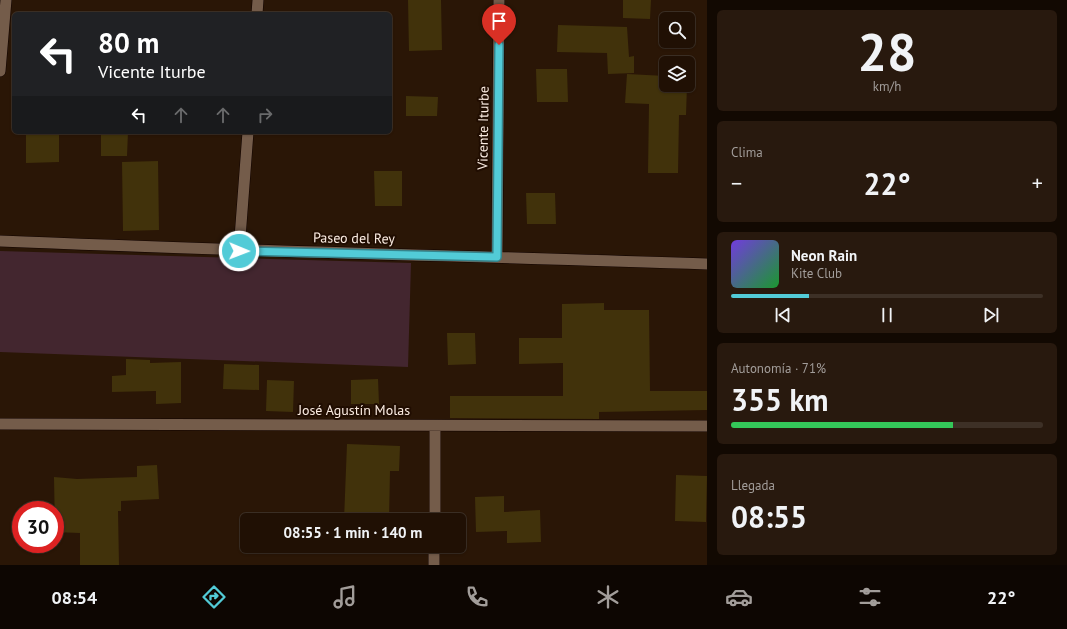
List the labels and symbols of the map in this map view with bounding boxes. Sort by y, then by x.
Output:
pin [482,4,516,45]
street label: Vicente Iturbe [473,86,493,171]
street label: Paseo del Rey [313,228,396,248]
position arrow [218,230,260,272]
street label: José Agustín Molas [297,401,410,419]
speed limit sign: 30 [12,501,64,553]

